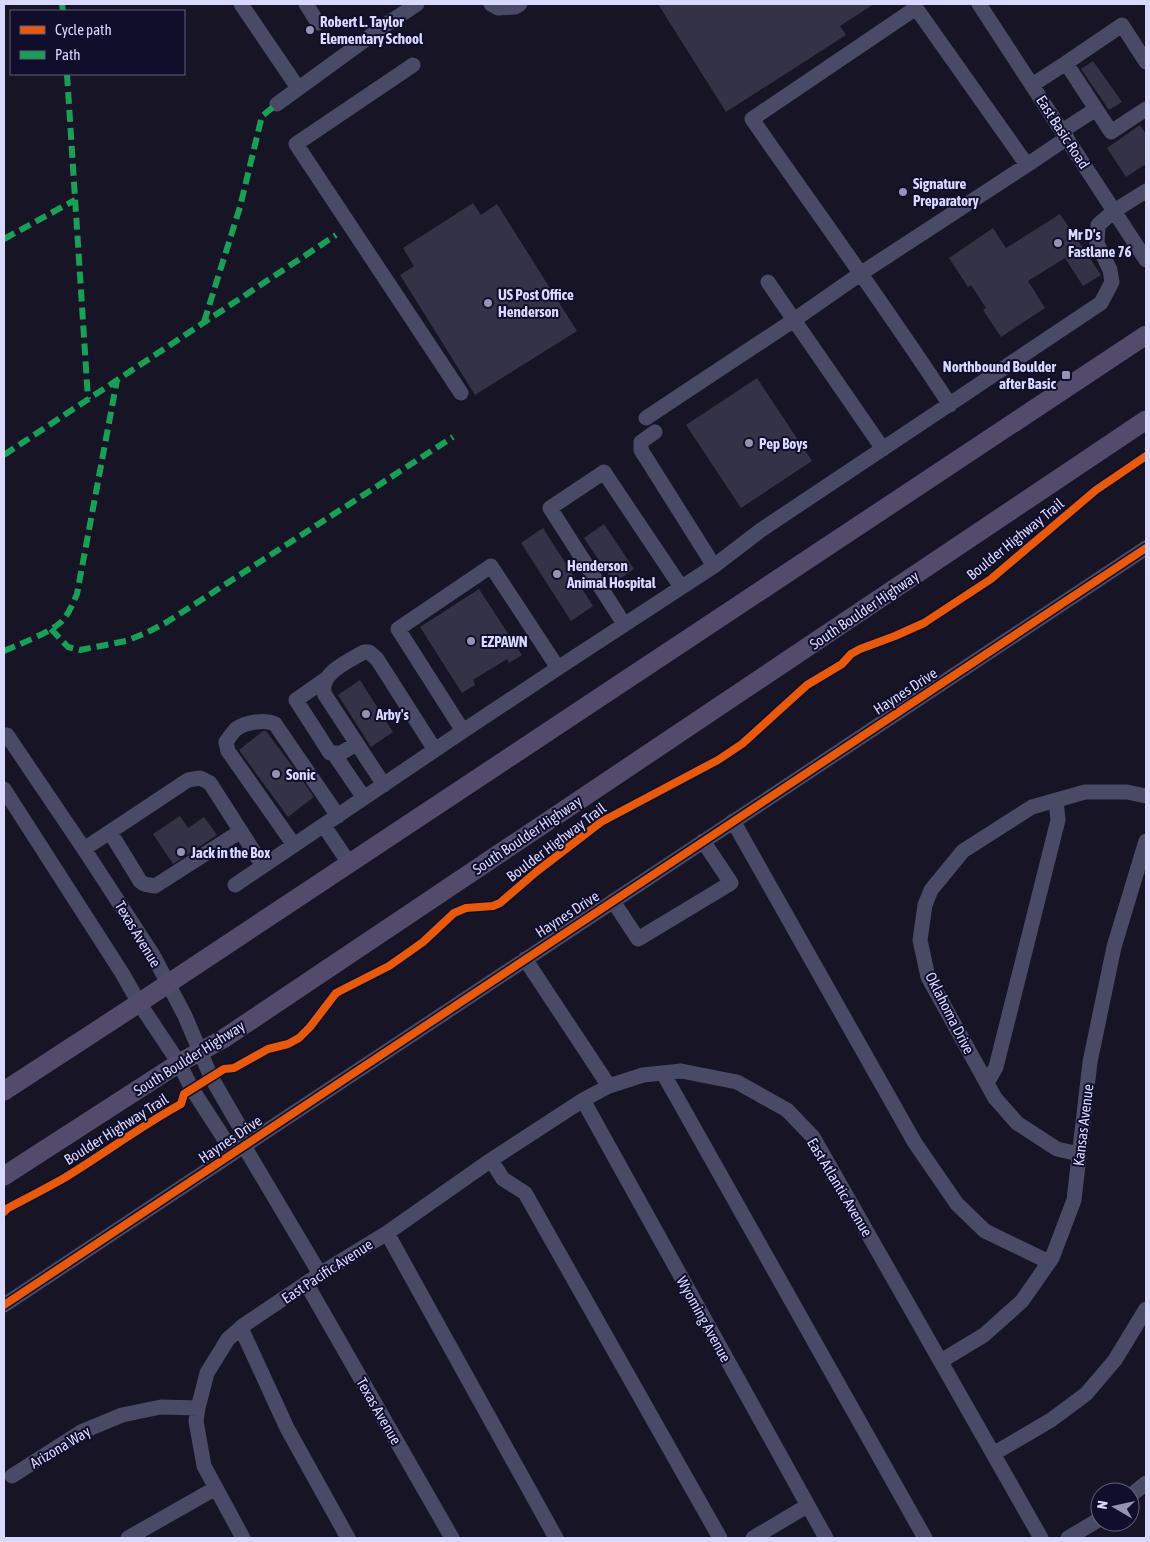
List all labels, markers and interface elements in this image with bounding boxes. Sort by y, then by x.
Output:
legend [10,10,185,75]
place label: Robert L. Taylor Elementary School [320,13,424,47]
text: Cycle path [55,21,112,38]
marker: Robert L. Taylor Elementary School [304,24,316,36]
text: Path [55,46,81,63]
street label: East Basic Road [1033,92,1093,172]
place label: Signature Preparatory [913,175,979,209]
marker: Signature Preparatory [897,186,909,198]
place label: Mr D's Fastlane 76 [1068,226,1132,260]
marker: Mr D's Fastlane 76 [1052,237,1064,249]
place label: US Post Office Henderson [498,286,574,320]
marker: US Post Office Henderson [482,297,494,309]
place label: Northbound Boulder after Basic [943,358,1057,392]
marker: Northbound Boulder after Basic [1060,369,1072,381]
place label: Pep Boys [759,435,808,452]
marker: Pep Boys [743,437,755,449]
street label: Boulder Highway Trail [963,495,1067,583]
place label: Henderson Animal Hospital [566,557,657,591]
street label: South Boulder Highway [806,567,922,653]
marker: Henderson Animal Hospital [551,568,563,580]
place label: EZPAWN [481,633,528,650]
marker: EZPAWN [465,635,477,647]
street label: Haynes Drive [870,664,940,718]
place label: Arby's [375,706,409,723]
marker: Arby's [360,708,372,720]
place label: Sonic [286,766,316,783]
marker: Sonic [270,768,282,780]
street label: South Boulder Highway [469,792,585,878]
street label: Boulder Highway Trail [503,799,609,885]
place label: Jack in the Box [190,844,270,861]
marker: Jack in the Box [175,846,187,858]
street label: Haynes Drive [532,887,602,941]
street label: Texas Avenue [112,898,165,970]
street label: Oklahoma Drive [922,969,978,1057]
street label: South Boulder Highway [130,1017,248,1099]
street label: Kansas Avenue [1070,1083,1096,1167]
street label: Boulder Highway Trail [61,1090,171,1168]
street label: Haynes Drive [195,1112,265,1166]
street label: East Atlantic Avenue [804,1135,876,1239]
street label: East Pacific Avenue [278,1235,376,1307]
street label: Wyoming Avenue [673,1273,735,1365]
street label: Texas Avenue [353,1375,405,1448]
street label: Arizona Way [27,1422,93,1472]
north arrow [1090,1482,1140,1532]
text: N [1094,1500,1111,1510]

